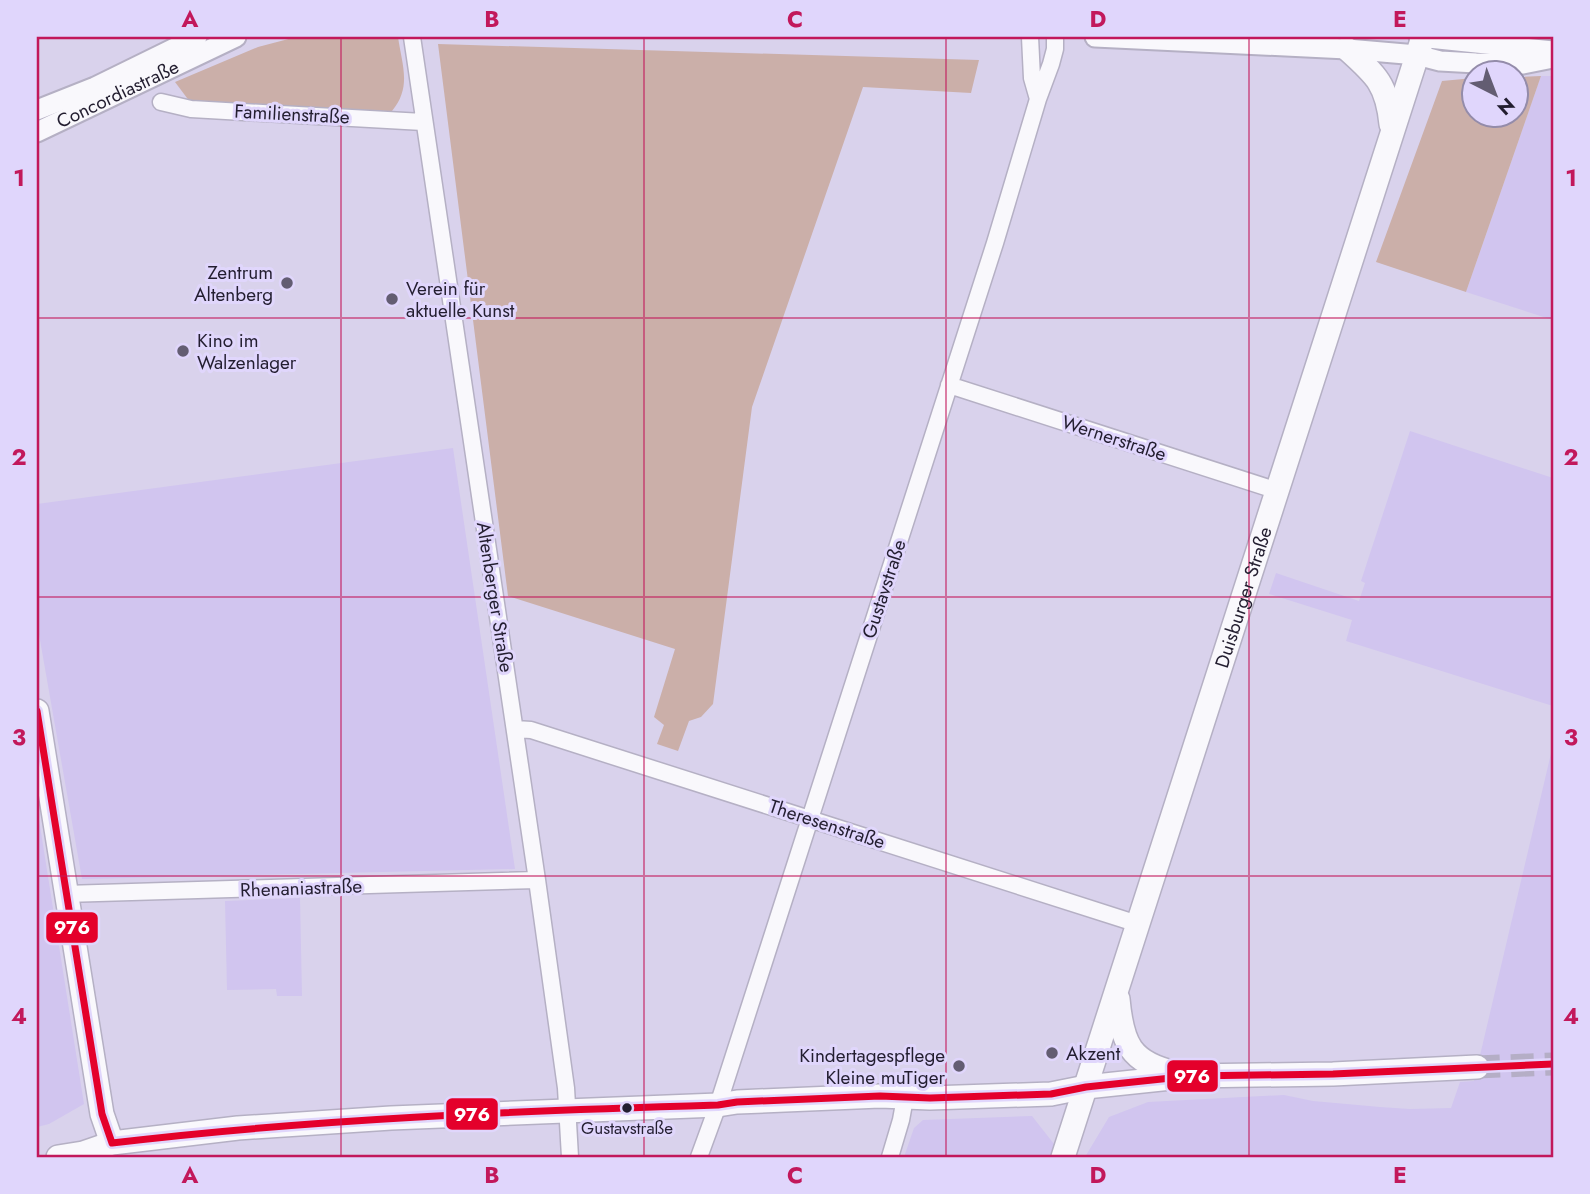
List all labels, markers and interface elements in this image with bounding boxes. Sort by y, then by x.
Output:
text: A [181,2,199,36]
text: B [484,2,500,36]
text: C [787,2,803,36]
text: D [1090,2,1107,36]
text: E [1393,2,1407,36]
street label: Concordiastraße [52,53,183,134]
north arrow [1460,60,1530,130]
text: N [1491,91,1521,121]
street label: Familienstraße [234,98,350,131]
text: 1 [13,161,25,195]
text: 1 [1565,161,1577,195]
place label: Zentrum Altenberg [194,259,273,308]
marker: Zentrum Altenberg [279,275,295,291]
place label: Verein für aktuelle Kunst [406,275,515,324]
marker: Verein für aktuelle Kunst [384,291,400,307]
place label: Kino im Walzenlager [197,327,297,376]
marker: Kino im Walzenlager [175,343,191,359]
street label: Wernerstraße [1058,408,1170,468]
text: 2 [11,440,27,474]
text: 2 [1563,440,1579,474]
street label: Altenberger Straße [470,520,520,674]
street label: Duisburger Straße [1208,523,1278,671]
street label: Gustavstraße [855,536,913,642]
text: 3 [12,720,26,754]
text: 3 [1564,720,1578,754]
street label: Theresenstraße [766,793,889,856]
street label: Rhenaniastraße [240,872,363,904]
line badge: 976 [45,911,99,944]
text: 976 [54,914,90,941]
text: 4 [11,999,27,1033]
text: 4 [1563,999,1579,1033]
place label: Akzent [1066,1040,1121,1067]
place label: Kindertagespflege Kleine muTiger [799,1042,945,1091]
marker: Akzent [1044,1045,1060,1061]
marker: Kindertagespflege Kleine muTiger [951,1058,967,1074]
line badge: 976 [1166,1059,1219,1093]
text: 976 [1174,1063,1210,1090]
line badge: 976 [445,1097,499,1131]
text: 976 [454,1101,490,1128]
marker: Gustavstraße [620,1101,634,1115]
place label: Gustavstraße [581,1116,673,1140]
text: A [181,1158,199,1192]
text: B [484,1158,500,1192]
text: C [787,1158,803,1192]
text: D [1090,1158,1107,1192]
text: E [1393,1158,1407,1192]

